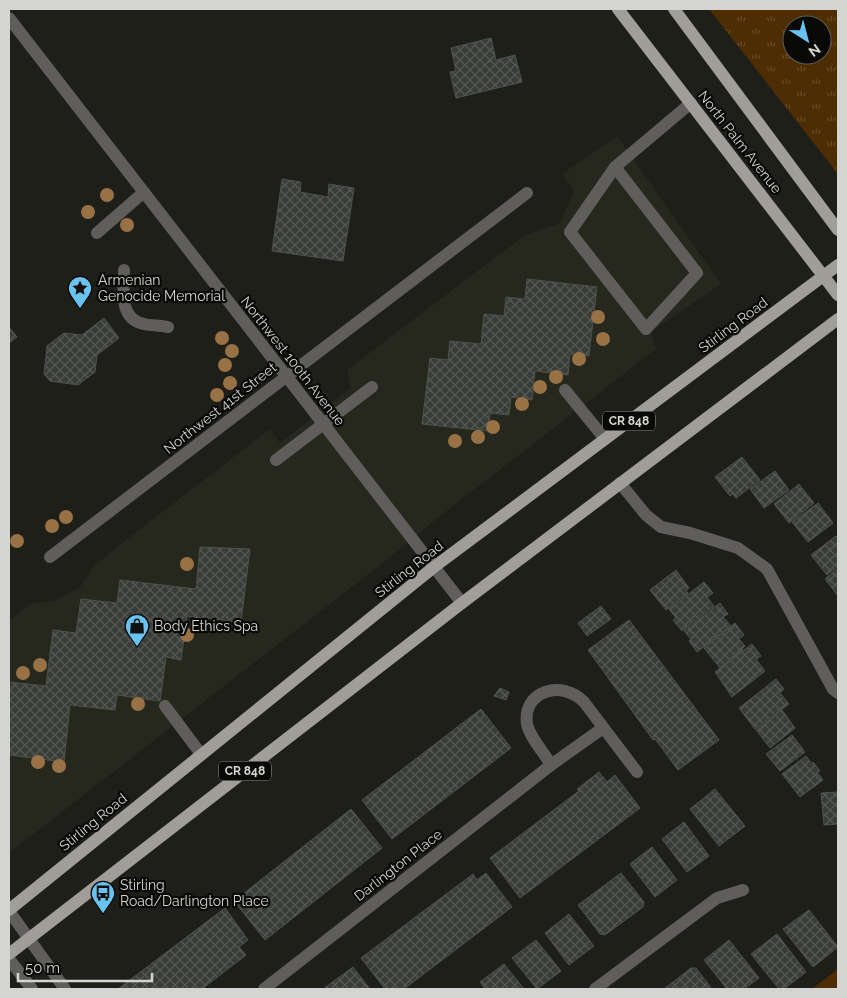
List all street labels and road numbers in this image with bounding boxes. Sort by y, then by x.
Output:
street label: North Palm Avenue [695,88,785,196]
street label: Northwest 100th Avenue [238,293,348,429]
street label: Stirling Road [695,294,771,356]
street label: Northwest 41st Street [161,359,280,457]
road number: CR 848 [603,412,655,431]
street label: Stirling Road [372,537,446,601]
road number: CR 848 [219,761,271,780]
street label: Stirling Road [56,790,130,854]
street label: Darlington Place [351,826,445,904]

